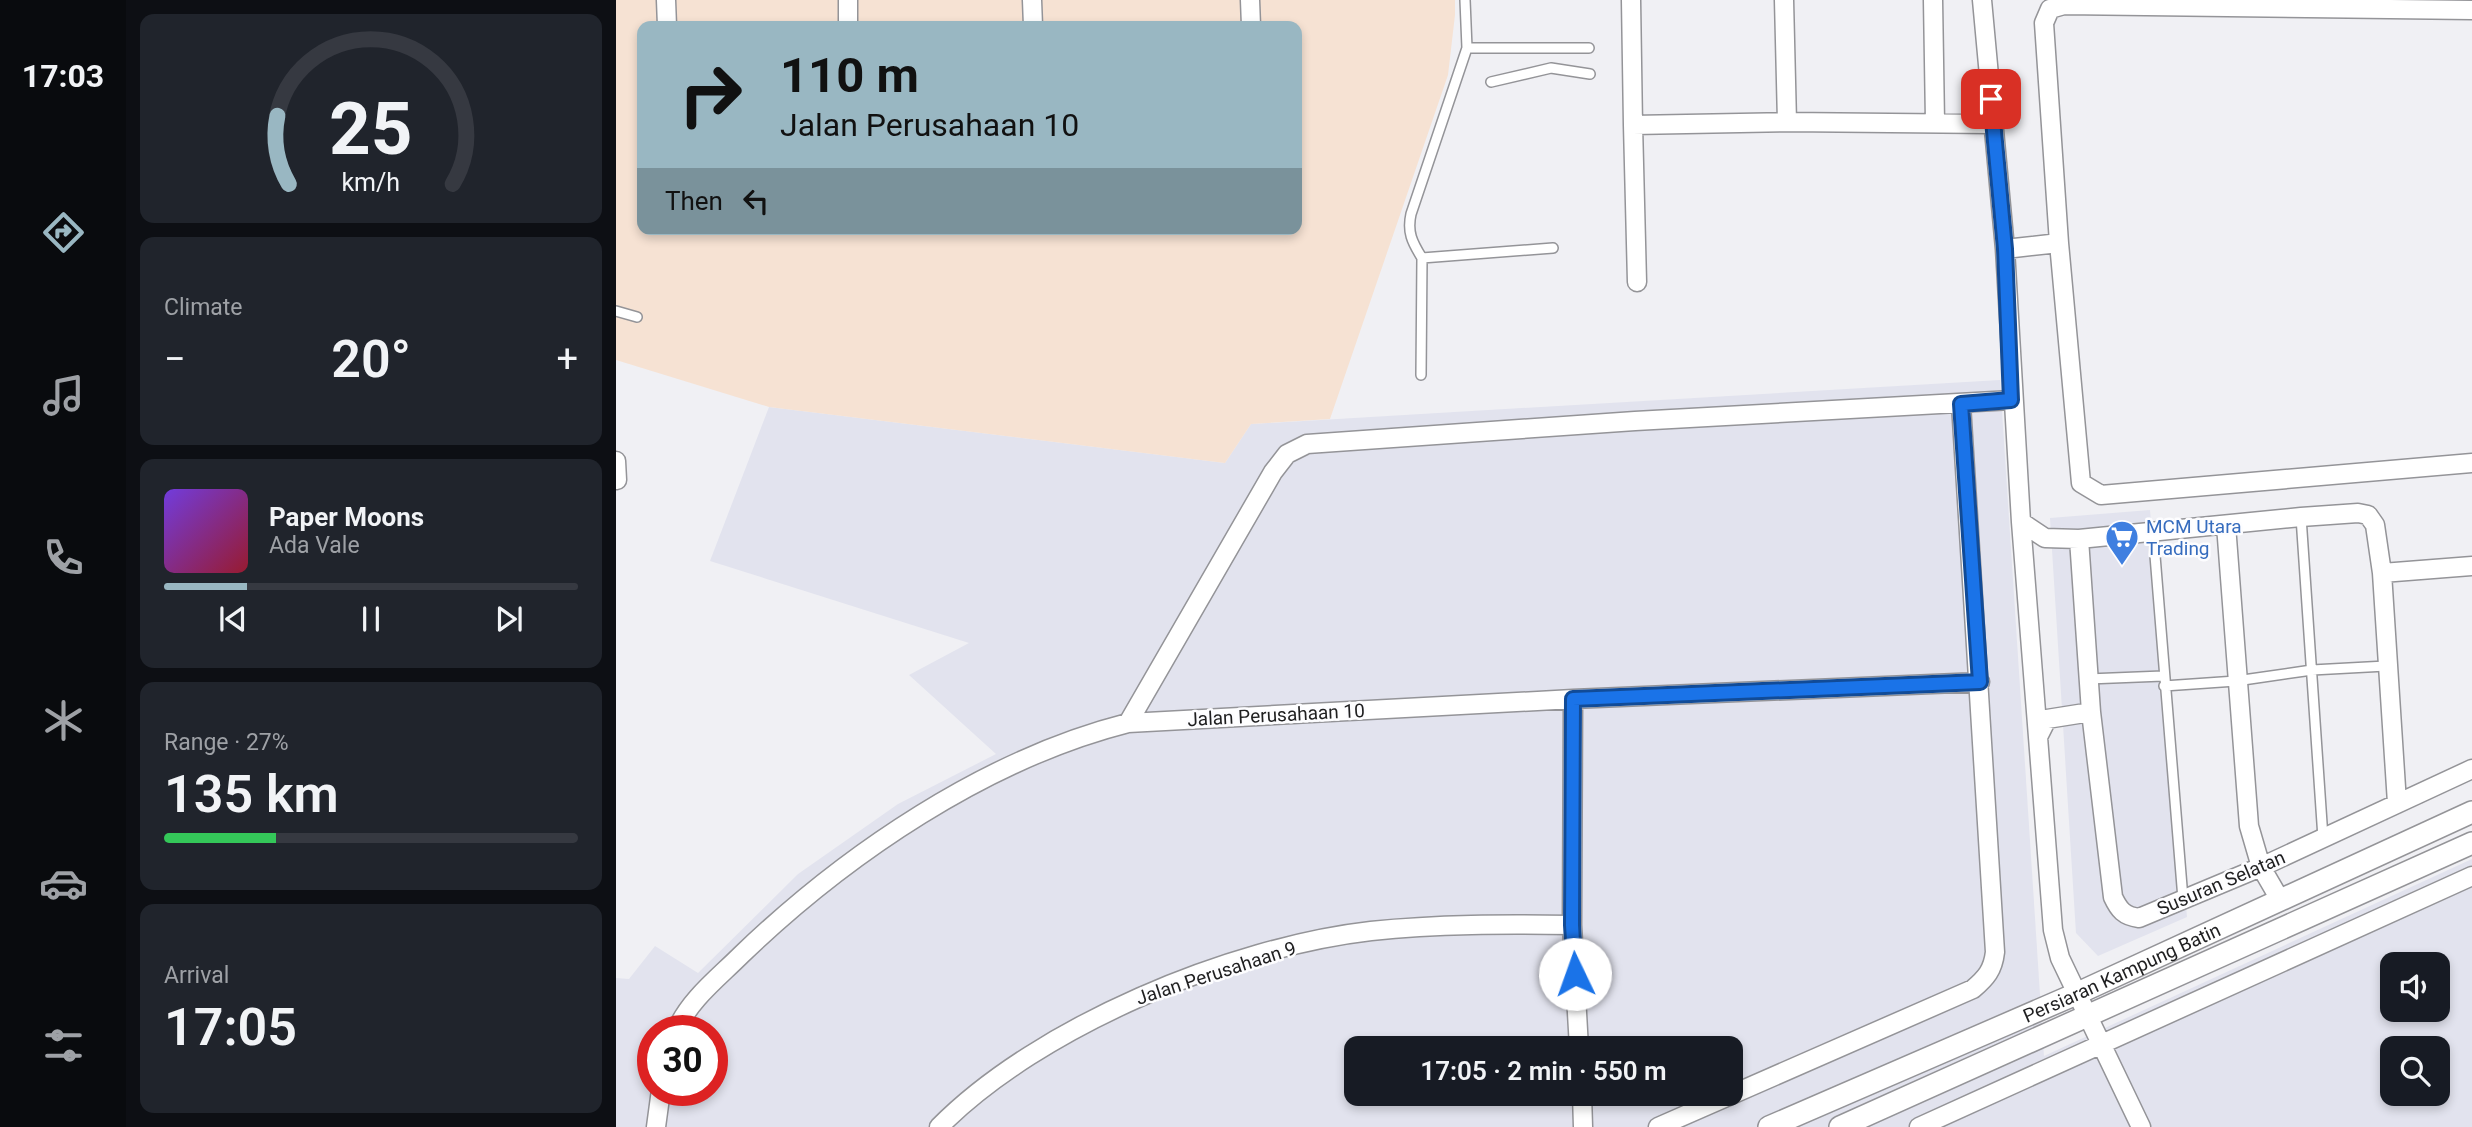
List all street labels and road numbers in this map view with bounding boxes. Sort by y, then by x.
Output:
street label: Jalan Perusahaan 10 [1187,699,1365,731]
street label: Susuran Selatan [2153,846,2289,920]
street label: Persiaran Kampung Batin [2019,918,2224,1027]
street label: Jalan Perusahaan 9 [1133,936,1299,1010]

